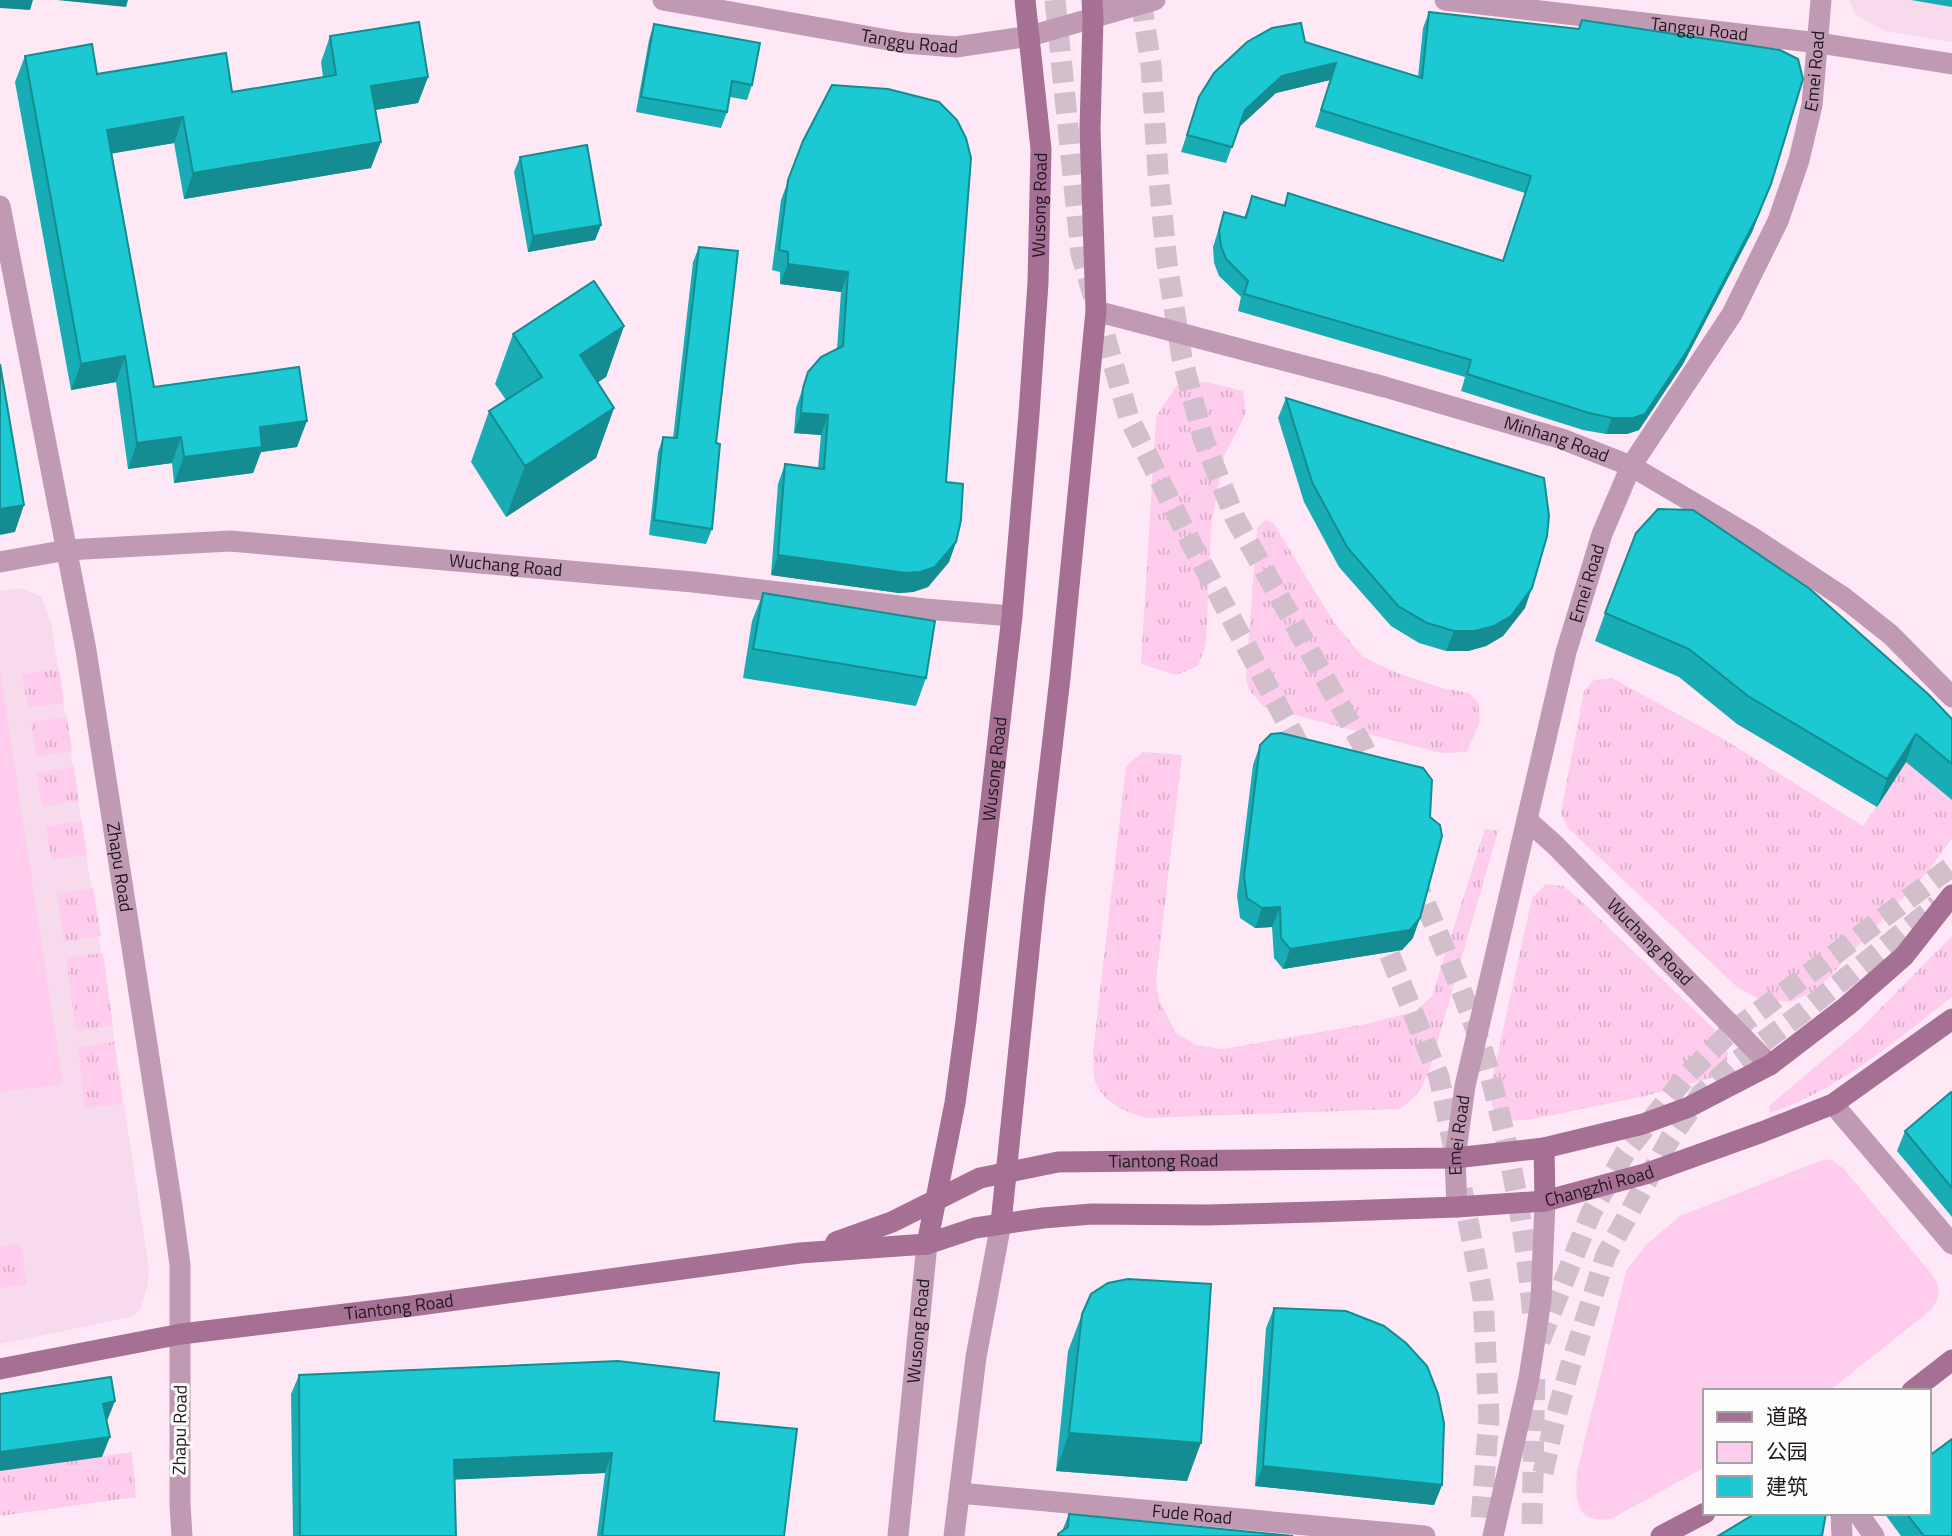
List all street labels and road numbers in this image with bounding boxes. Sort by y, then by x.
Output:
street label: Tanggu Road [1649,10,1749,48]
street label: Tanggu Road [859,21,959,60]
street label: Emei Road [1797,29,1831,114]
street label: Wusong Road [1025,152,1054,258]
street label: Minhang Road [1501,409,1613,469]
street label: Emei Road [1562,541,1611,626]
street label: Wuchang Road [448,546,564,583]
street label: Wusong Road [975,715,1013,823]
street label: Zhapu Road [100,820,140,914]
street label: Wuchang Road [1601,891,1699,992]
street label: Emei Road [1441,1093,1477,1176]
street label: Tiantong Road [1108,1146,1219,1174]
street label: Changzhi Road [1541,1158,1658,1214]
street label: Wusong Road [899,1277,936,1385]
street label: Tiantong Road [343,1286,455,1327]
street label: Zhapu Road [165,1385,194,1475]
street label: Fude Road [1151,1497,1233,1531]

